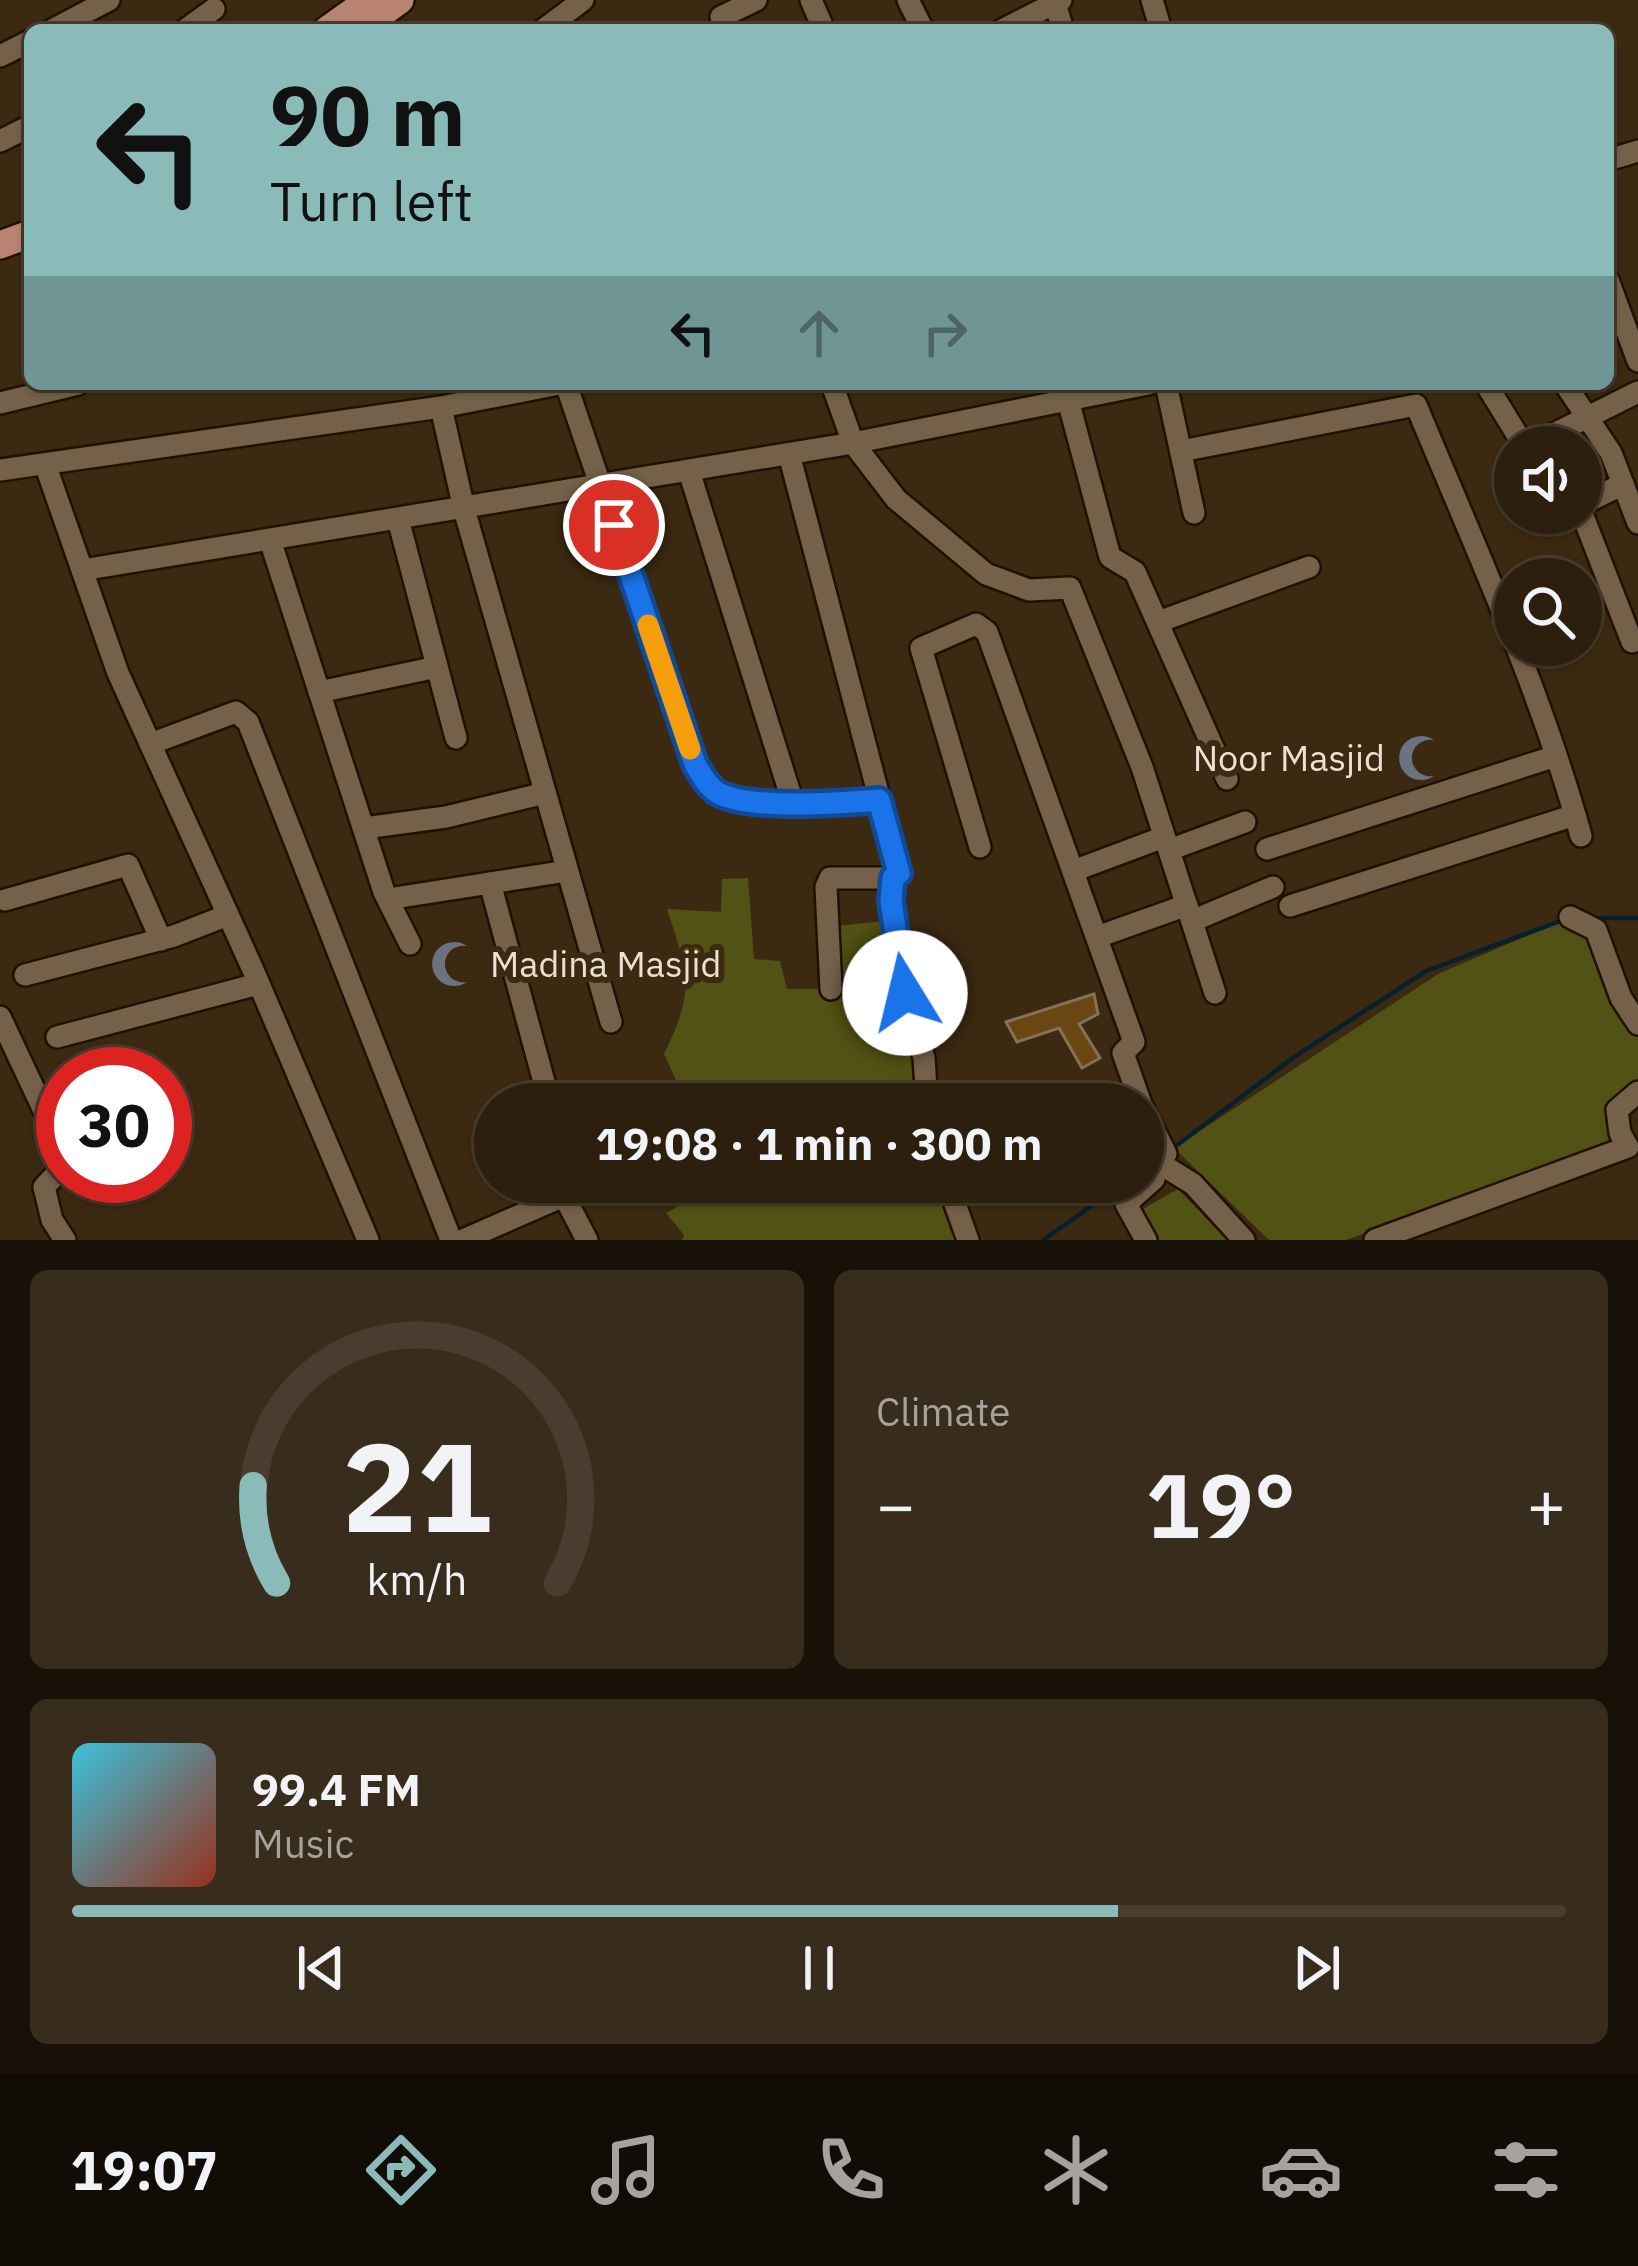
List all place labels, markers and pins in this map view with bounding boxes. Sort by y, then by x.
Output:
pin [563,474,665,576]
mosque icon: Noor Masjid [1396,733,1446,783]
place label: Noor Masjid [1193,734,1385,781]
mosque icon: Madina Masjid [429,939,479,989]
place label: Madina Masjid [490,940,721,987]

